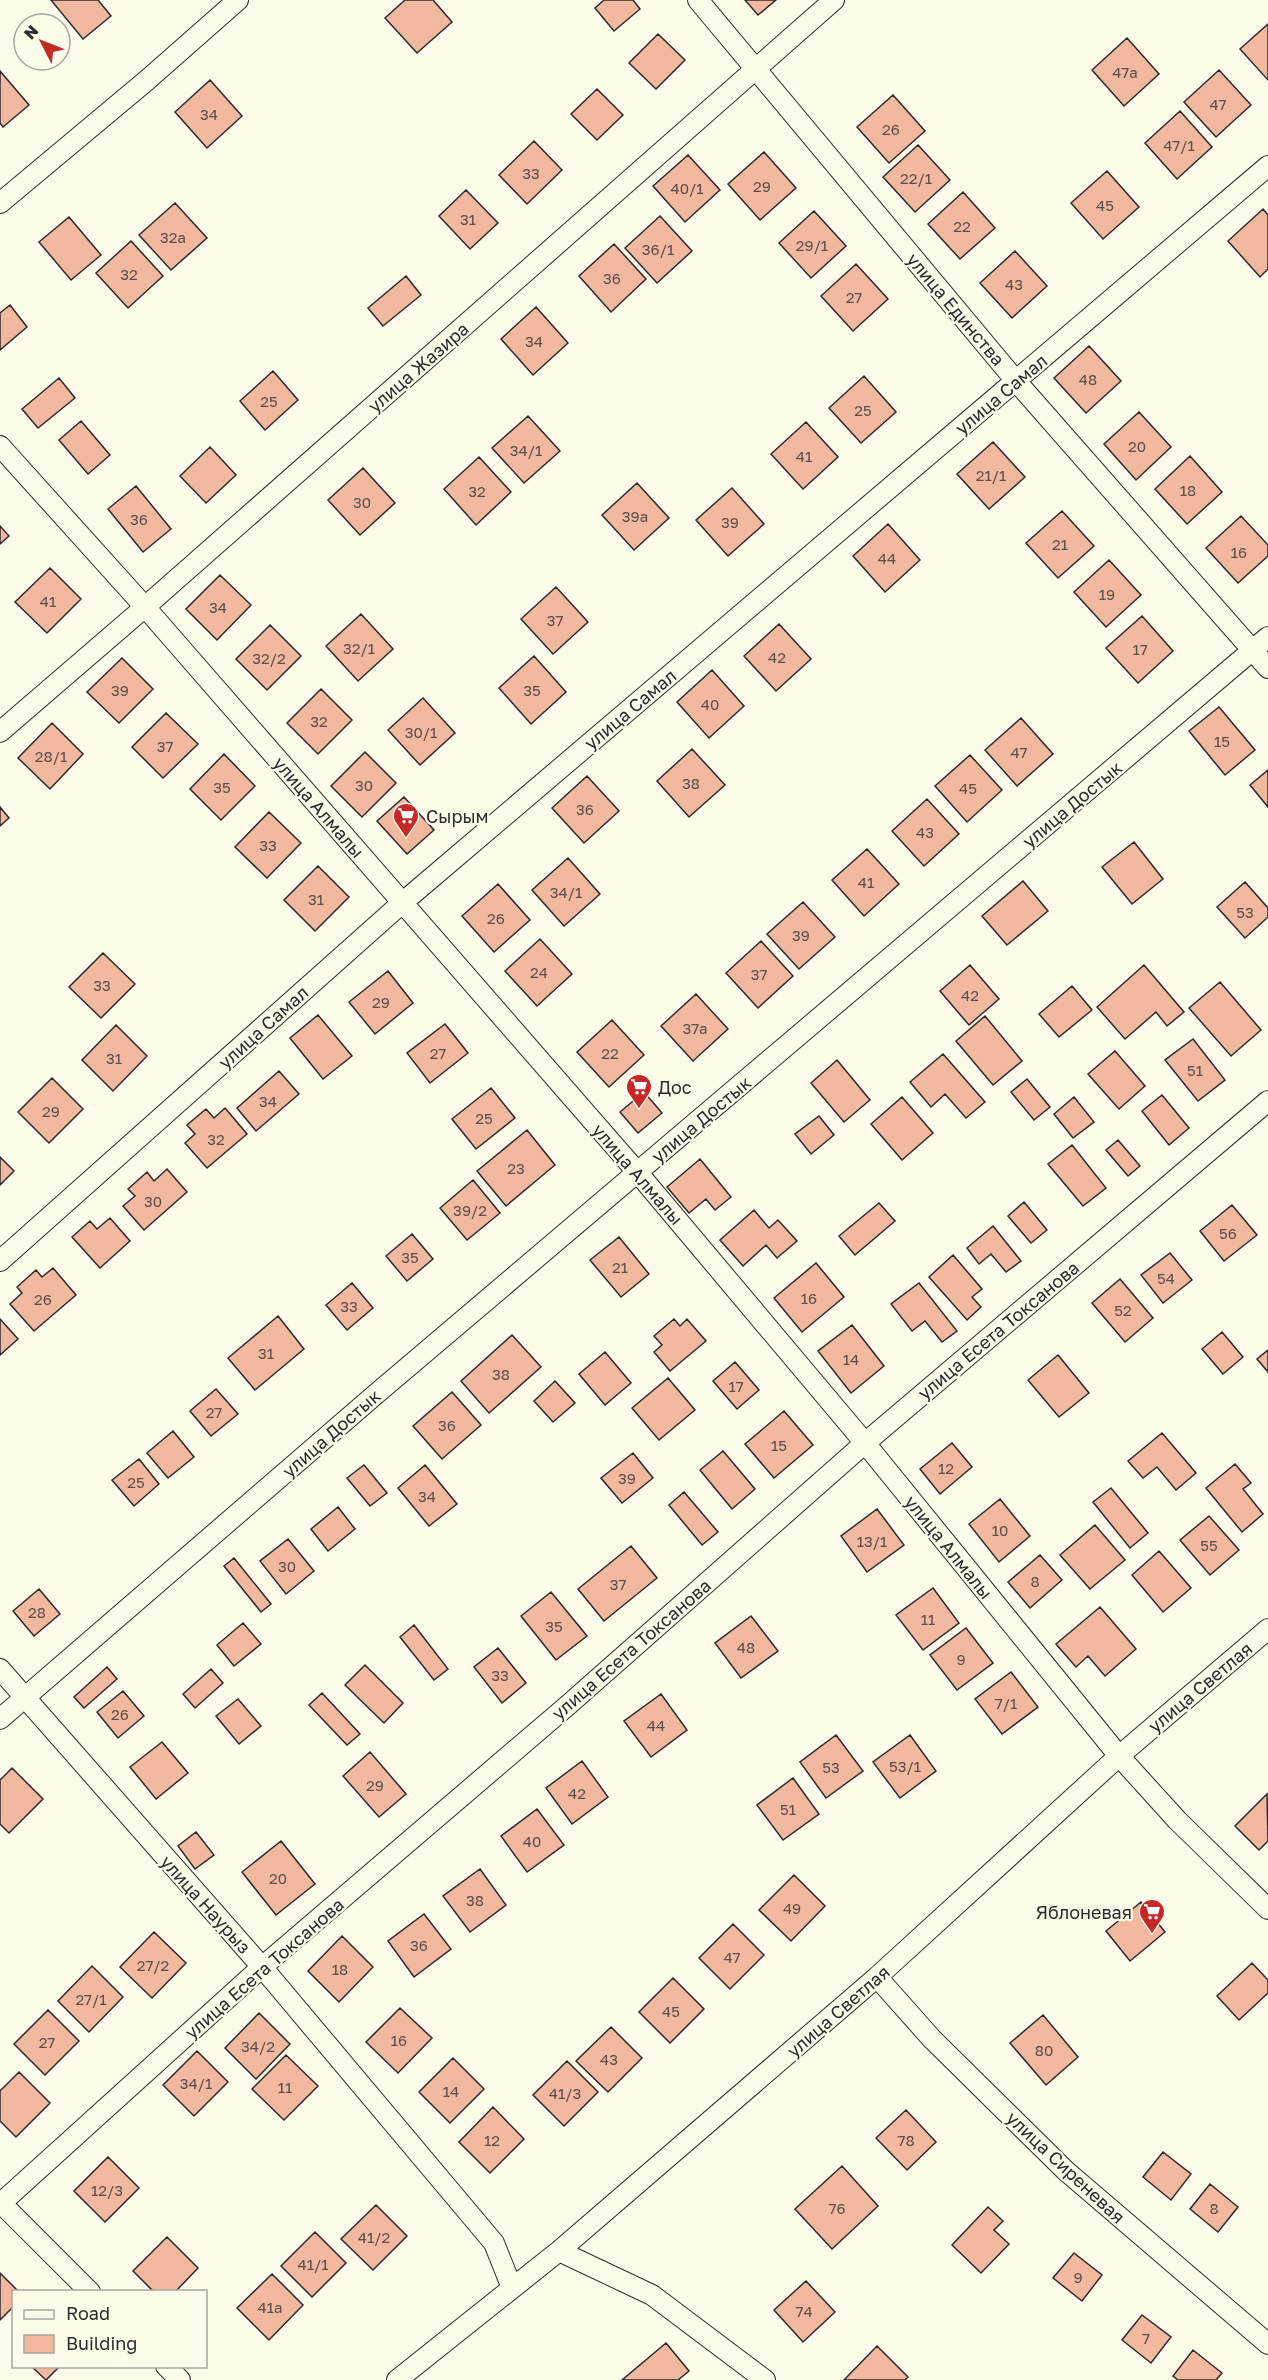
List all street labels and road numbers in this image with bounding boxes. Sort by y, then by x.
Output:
street label: улица Единства [903,248,1009,370]
street label: улица Жазира [363,317,473,417]
street label: улица Самал [951,349,1051,439]
street label: улица Самал [580,664,680,754]
street label: улица Алмалы [269,752,369,862]
street label: улица Достык [1018,756,1126,852]
street label: улица Самал [214,981,312,1073]
street label: улица Достык [647,1071,755,1167]
street label: улица Алмалы [588,1119,688,1229]
street label: улица Есета Токсанова [913,1256,1083,1404]
street label: улица Достык [277,1384,385,1482]
street label: улица Алмалы [900,1491,998,1603]
street label: улица Есета Токсанова [547,1574,715,1724]
street label: улица Светлая [1144,1637,1256,1737]
street label: улица Наурыз [156,1850,256,1958]
street label: улица Есета Токсанова [180,1893,348,2043]
street label: улица Светлая [782,1960,894,2062]
street label: улица Сиреневая [1002,2106,1130,2228]

